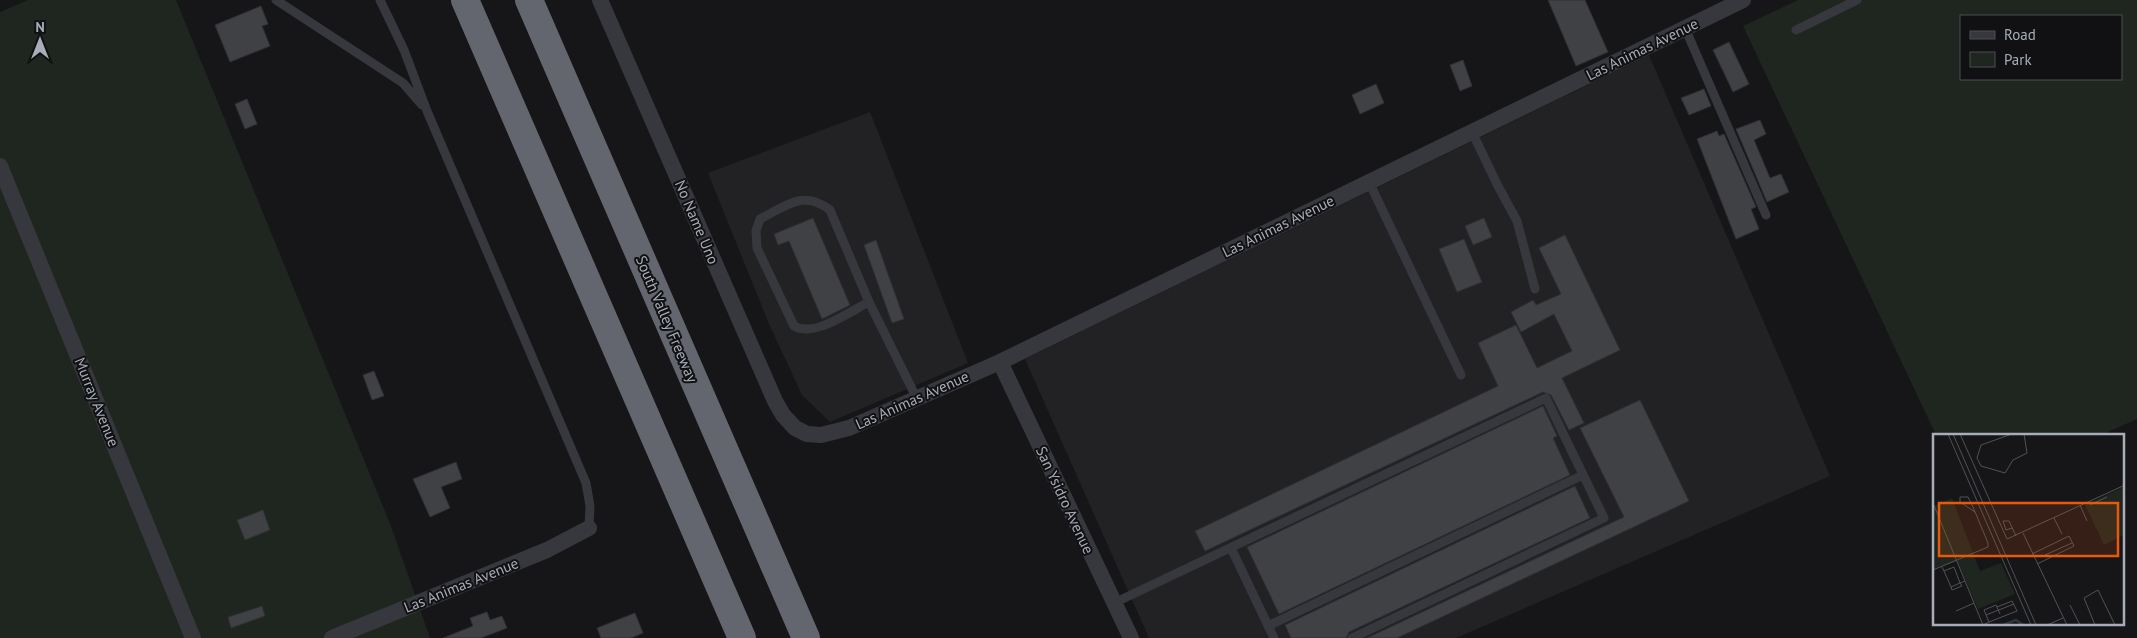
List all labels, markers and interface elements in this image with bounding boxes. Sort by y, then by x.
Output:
street label: Las Animas Avenue [1583,14,1701,84]
north arrow [15,15,65,65]
legend [1960,15,2122,80]
text: N [35,18,45,36]
text: Road [2004,25,2036,44]
text: Park [2004,50,2032,69]
street label: No Name Uno [671,177,723,267]
street label: Las Animas Avenue [1219,191,1337,261]
street label: South Valley Freeway [632,253,702,385]
street label: Murray Avenue [71,355,123,449]
street label: Las Animas Avenue [852,367,972,433]
inset map [1933,434,2124,626]
street label: San Ysidro Avenue [1032,443,1098,557]
street label: Las Animas Avenue [401,553,521,617]

